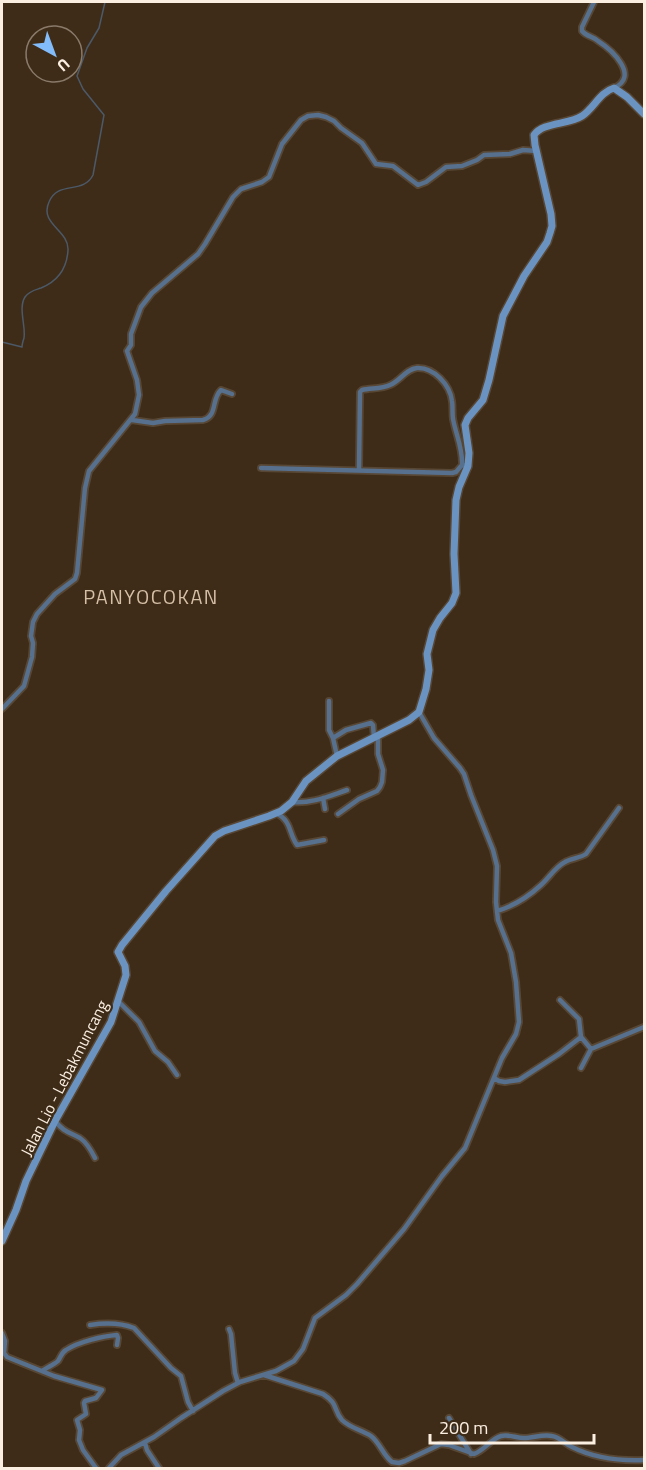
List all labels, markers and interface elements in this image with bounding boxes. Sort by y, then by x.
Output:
north arrow [24,24,84,84]
text: U [52,53,76,78]
district label: PANYOCOKAN [83,581,219,612]
street label: Jalan Lio - Lebakmuncang [14,996,114,1160]
scale bar [430,1407,594,1445]
text: 200 m [439,1414,488,1441]

